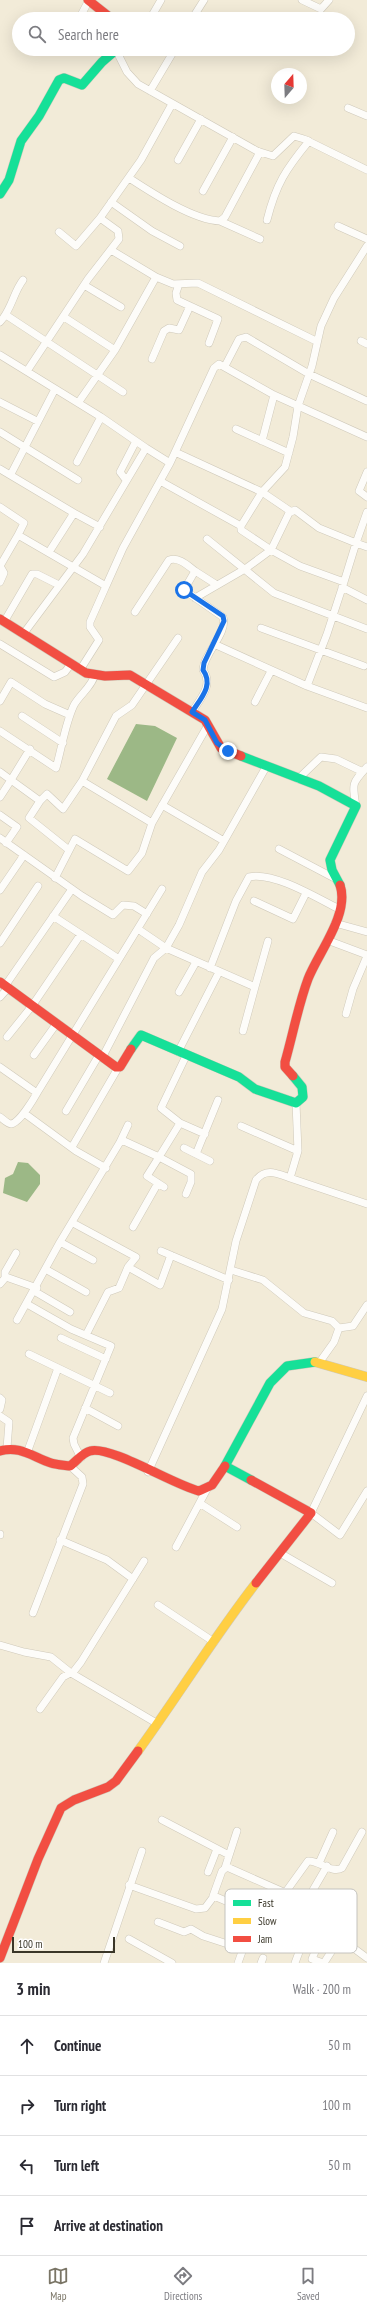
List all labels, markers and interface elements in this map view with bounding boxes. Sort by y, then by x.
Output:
search box [12,12,355,56]
icon: search [26,23,48,45]
text: Search here [58,25,119,44]
north arrow [271,68,307,104]
route start [175,581,193,599]
route end [219,742,237,760]
legend [225,1889,357,1953]
text: Fast [258,1896,274,1910]
text: Slow [258,1914,277,1928]
text: Jam [257,1932,272,1946]
scale bar [12,1935,115,1954]
text: 100 m [18,1937,42,1951]
text: 3 min [16,1978,50,2000]
text: Walk · 200 m [293,1981,351,1998]
icon: ahead [16,2035,38,2057]
text: Continue [54,2036,101,2055]
text: 50 m [328,2037,351,2054]
icon: right [16,2095,38,2117]
text: Turn right [54,2096,106,2115]
text: 100 m [322,2097,351,2114]
icon: left [16,2155,38,2177]
text: Turn left [54,2156,99,2175]
text: 50 m [328,2157,351,2174]
icon: arrive [16,2215,38,2237]
text: Arrive at destination [54,2216,163,2235]
tab: Map [47,2265,69,2303]
tab: Directions [164,2265,202,2303]
tab: Saved [297,2265,320,2303]

